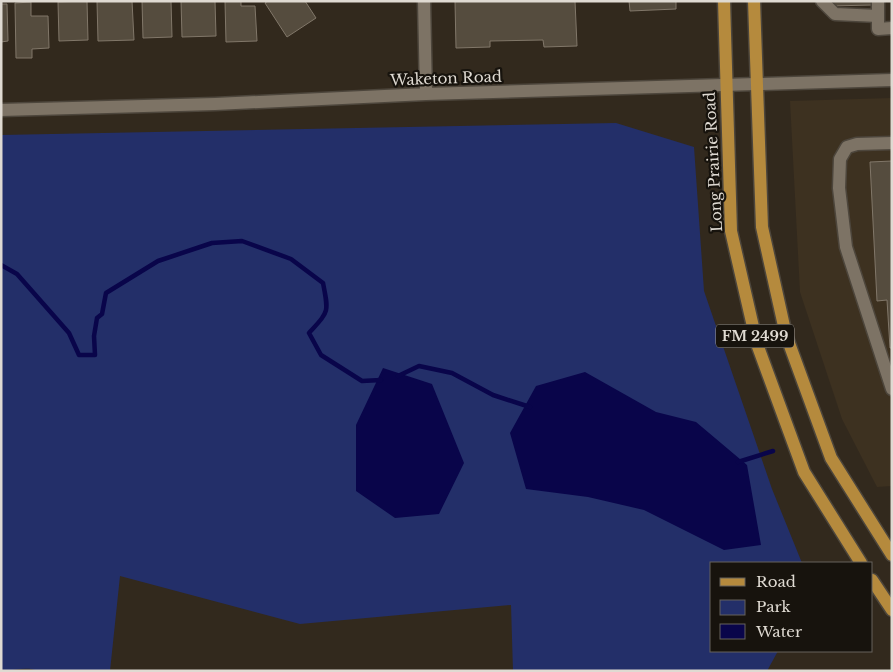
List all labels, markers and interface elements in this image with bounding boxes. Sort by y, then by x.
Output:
street label: Waketon Road [389,67,502,89]
street label: Long Prairie Road [700,92,726,232]
road number: FM 2499 [716,324,794,348]
legend [710,562,873,652]
text: Road [756,572,796,591]
text: Park [756,597,792,616]
text: Water [755,622,803,641]

